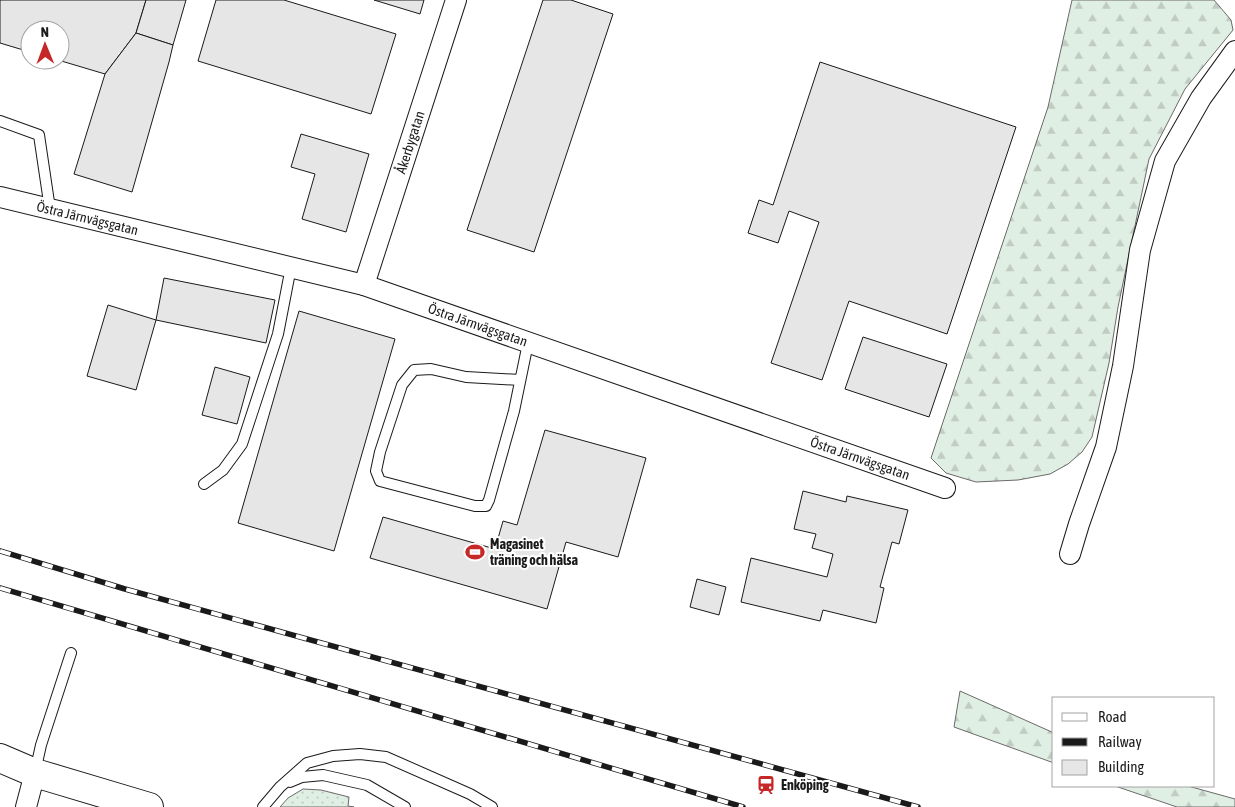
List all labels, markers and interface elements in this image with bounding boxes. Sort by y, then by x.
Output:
north arrow [20,20,70,70]
text: N [41,24,49,40]
street label: Åkerbygatan [392,109,428,176]
street label: Östra Järnvägsgatan [35,198,140,238]
street label: Östra Järnvägsgatan [426,300,530,349]
street label: Östra Järnvägsgatan [808,434,912,483]
place label: Magasinet träning och hälsa [489,536,579,568]
sports icon: Magasinet träning och hälsa [464,541,486,563]
legend [1052,697,1215,787]
text: Road [1098,708,1127,725]
text: Railway [1098,733,1142,750]
text: Building [1098,758,1144,775]
station icon: Enköping [755,774,777,796]
place label: Enköping [781,777,830,793]

